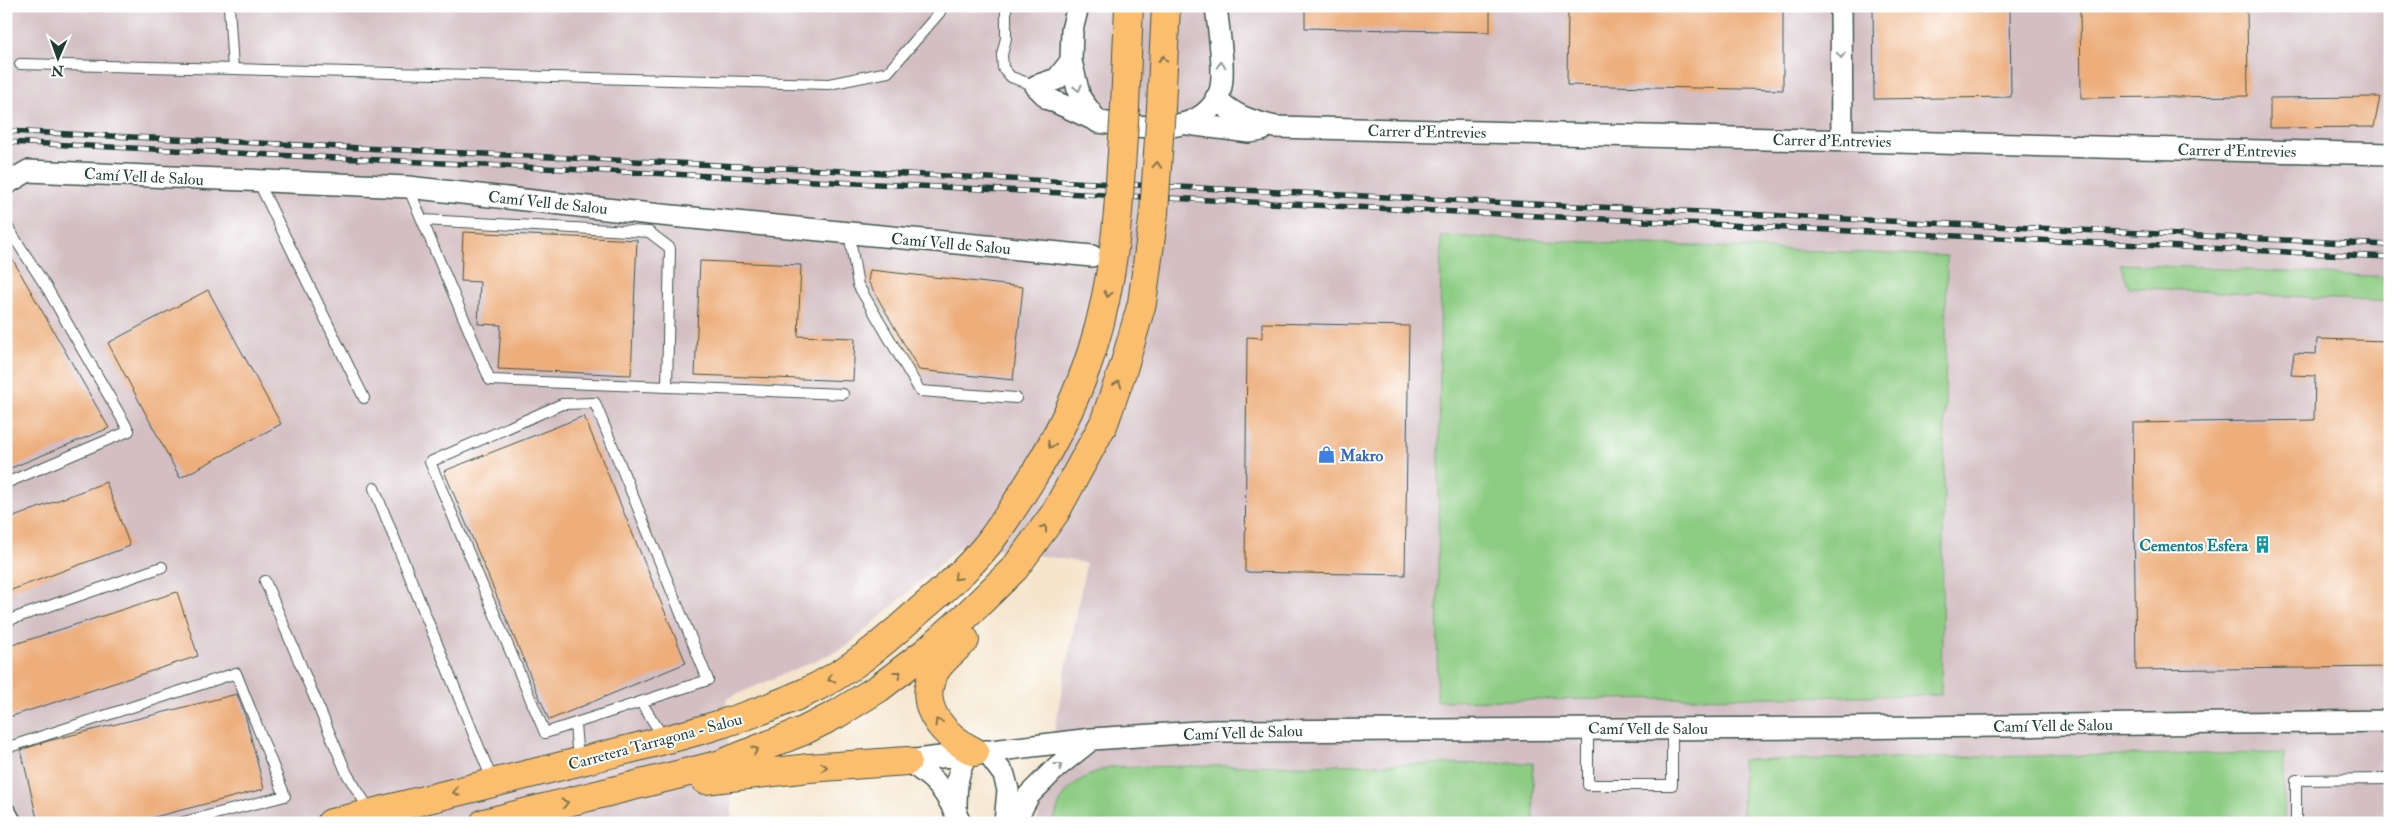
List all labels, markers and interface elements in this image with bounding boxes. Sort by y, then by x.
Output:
north arrow [32,32,82,82]
one-way arrow [1836,52,1846,59]
one-way arrow [1158,55,1169,63]
one-way arrow [1216,61,1226,69]
text: N [51,62,65,79]
one-way arrow [1072,84,1083,93]
street label: Carrer d'Entrevies [1367,121,1487,143]
street label: Carrer d'Entrevies [1772,130,1892,152]
street label: Carrer d'Entrevies [2177,140,2297,162]
one-way arrow [1152,160,1163,168]
street label: Camí Vell de Salou [84,164,204,190]
street label: Camí Vell de Salou [487,187,609,219]
street label: Camí Vell de Salou [890,229,1012,259]
one-way arrow [1103,289,1113,298]
one-way arrow [1112,380,1122,389]
one-way arrow [1047,440,1057,449]
shop icon: Makro [1316,445,1336,465]
place label: Makro [1339,446,1384,466]
one-way arrow [1038,524,1047,534]
building icon: Cementos Esfera [2252,535,2272,555]
place label: Cementos Esfera [2139,536,2248,556]
one-way arrow [954,571,963,580]
one-way arrow [892,671,901,679]
one-way arrow [827,672,836,682]
street label: Carretera Tarragona - Salou [566,709,744,775]
street label: Camí Vell de Salou [1993,715,2113,737]
one-way arrow [934,719,944,728]
street label: Camí Vell de Salou [1588,719,1708,739]
street label: Camí Vell de Salou [1183,721,1303,745]
one-way arrow [750,746,759,756]
one-way arrow [820,761,828,772]
one-way arrow [1053,763,1062,771]
one-way arrow [451,786,460,797]
one-way arrow [560,798,569,809]

